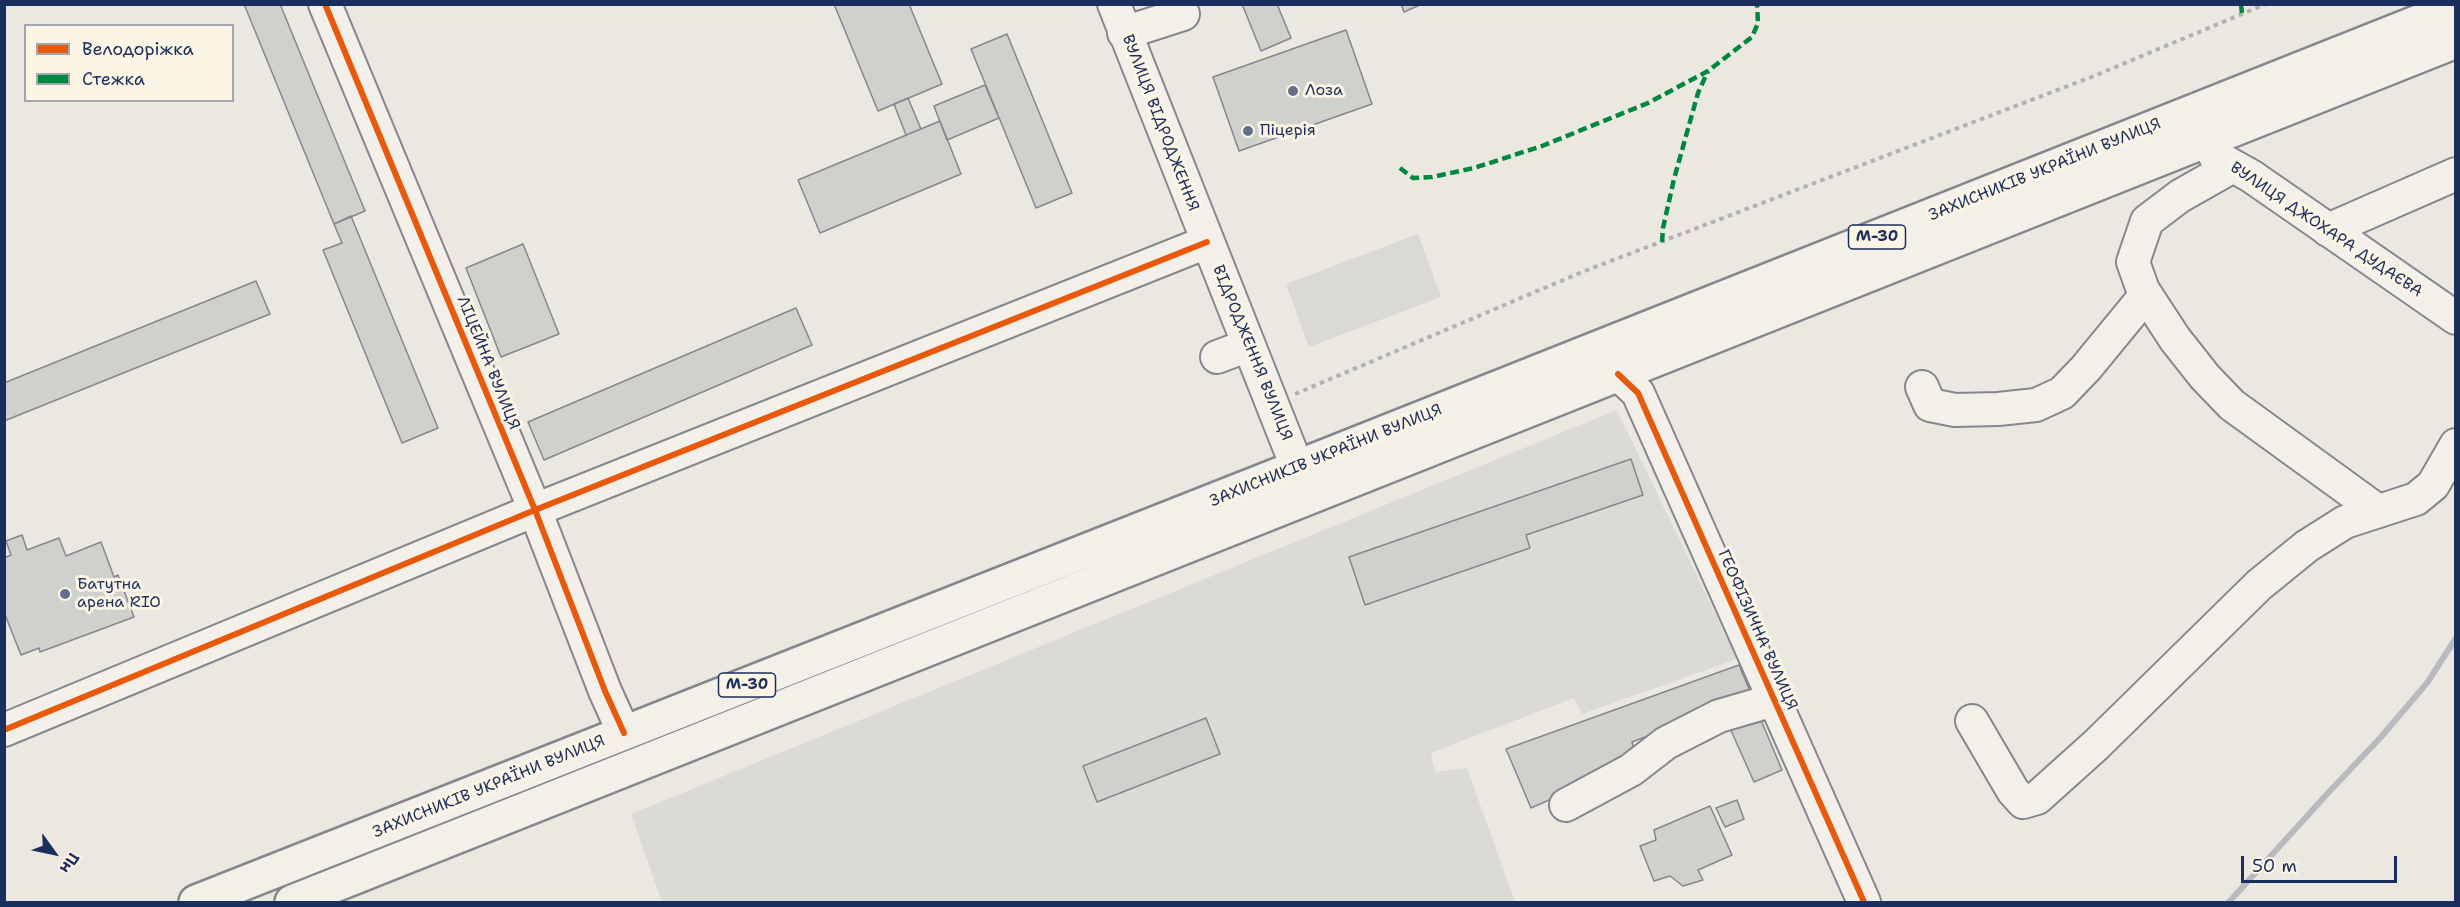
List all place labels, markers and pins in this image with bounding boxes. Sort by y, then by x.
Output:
place label: Лоза [1305,81,1343,101]
marker: Лоза [1286,84,1300,98]
place label: Піцерія [1260,121,1316,141]
marker: Піцерія [1241,124,1255,138]
place label: Батутна арена RIO [77,575,161,613]
marker: Батутна арена RIO [58,587,72,601]

